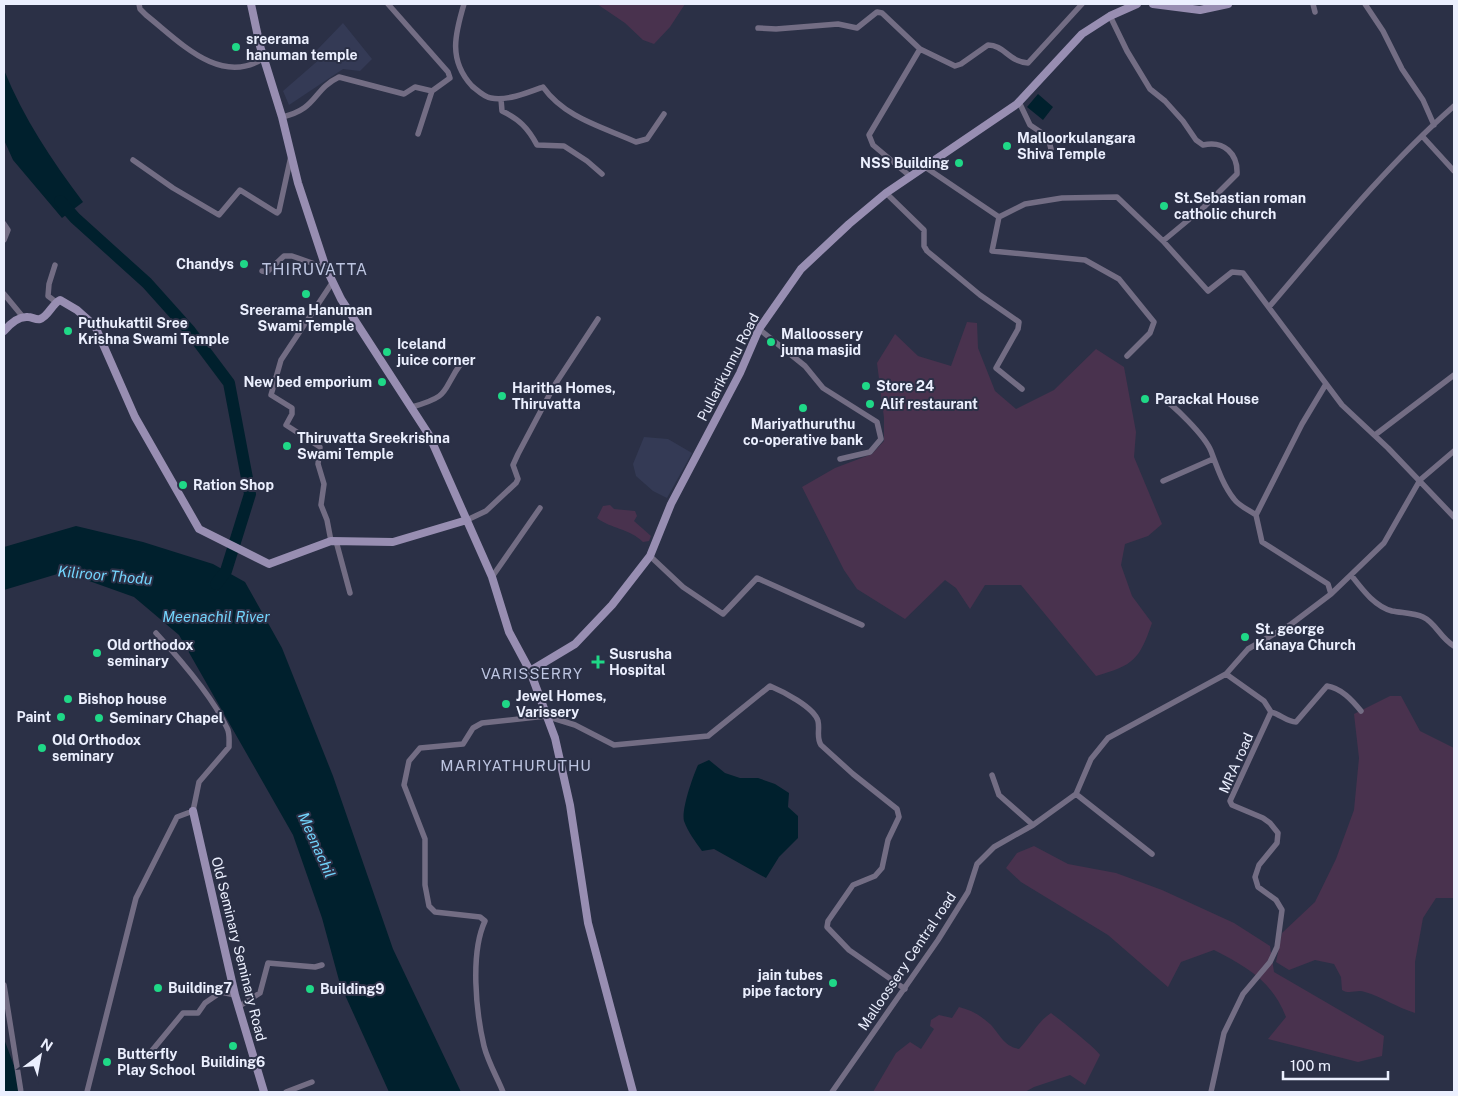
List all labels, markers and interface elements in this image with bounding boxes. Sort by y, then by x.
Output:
place label: sreerama hanuman temple [246,31,358,63]
marker: sreerama hanuman temple [230,41,242,53]
place label: Malloorkulangara Shiva Temple [1017,130,1135,162]
marker: Malloorkulangara Shiva Temple [1001,140,1013,152]
place label: NSS Building [860,155,949,171]
marker: NSS Building [953,157,965,169]
place label: St.Sebastian roman catholic church [1174,190,1306,222]
marker: St.Sebastian roman catholic church [1158,200,1170,212]
place label: Chandys [176,256,234,272]
marker: Chandys [238,258,250,270]
district label: THIRUVATTA [262,260,368,279]
marker: Sreerama Hanuman Swami Temple [300,288,312,300]
place label: Sreerama Hanuman Swami Temple [240,302,372,334]
street label: Pullarikunnu Road [694,310,762,424]
place label: Puthukattil Sree Krishna Swami Temple [78,315,229,347]
marker: Puthukattil Sree Krishna Swami Temple [62,325,74,337]
place label: Malloossery juma masjid [780,326,863,358]
place label: Iceland juice corner [396,336,476,368]
marker: Malloossery juma masjid [765,336,777,348]
marker: Iceland juice corner [381,346,393,358]
place label: New bed emporium [244,374,372,390]
marker: New bed emporium [376,376,388,388]
place label: Store 24 [876,378,934,394]
place label: Haritha Homes, Thiruvatta [512,380,616,412]
marker: Store 24 [860,380,872,392]
marker: Haritha Homes, Thiruvatta [496,390,508,402]
place label: Parackal House [1155,391,1259,407]
marker: Parackal House [1139,393,1151,405]
place label: Alif restaurant [880,396,978,412]
marker: Alif restaurant [864,398,876,410]
marker: Mariyathuruthu co-operative bank [797,402,809,414]
place label: Mariyathuruthu co-operative bank [743,416,863,448]
place label: Thiruvatta Sreekrishna Swami Temple [297,430,450,462]
marker: Thiruvatta Sreekrishna Swami Temple [281,440,293,452]
place label: Ration Shop [193,477,274,493]
marker: Ration Shop [177,479,189,491]
water label: Kiliroor Thodu [57,562,153,588]
water label: Meenachil River [162,608,270,625]
place label: St. george Kanaya Church [1255,621,1356,653]
marker: St. george Kanaya Church [1239,631,1251,643]
place label: Old orthodox seminary [107,637,193,669]
place label: Susrusha Hospital [609,646,672,678]
marker: Old orthodox seminary [91,647,103,659]
marker: Susrusha Hospital [591,655,605,669]
district label: VARISSERRY [481,665,583,682]
place label: Jewel Homes, Varissery [516,688,607,720]
place label: Bishop house [78,691,167,707]
marker: Bishop house [62,693,74,705]
marker: Jewel Homes, Varissery [500,698,512,710]
place label: Paint [16,709,51,725]
place label: Seminary Chapel [109,710,224,726]
marker: Paint [55,711,67,723]
marker: Seminary Chapel [93,712,105,724]
street label: MRA road [1216,730,1256,796]
place label: Old Orthodox seminary [52,732,141,764]
marker: Old Orthodox seminary [36,742,48,754]
district label: MARIYATHURUTHU [440,757,592,774]
water label: Meenachil [295,810,339,880]
street label: Old Seminary Seminary Road [208,855,270,1043]
street label: Malloossery Central road [855,889,959,1033]
place label: jain tubes pipe factory [742,967,823,999]
marker: jain tubes pipe factory [827,977,839,989]
place label: Building7 [168,980,232,996]
place label: Building9 [320,981,385,997]
marker: Building7 [152,982,164,994]
marker: Building9 [304,983,316,995]
north arrow [15,1031,65,1081]
text: N [38,1035,56,1055]
marker: Building6 [227,1040,239,1052]
place label: Butterfly Play School [117,1046,196,1078]
scale bar [1283,1048,1388,1080]
place label: Building6 [201,1054,265,1070]
marker: Butterfly Play School [101,1056,113,1068]
text: 100 m [1290,1057,1331,1074]

